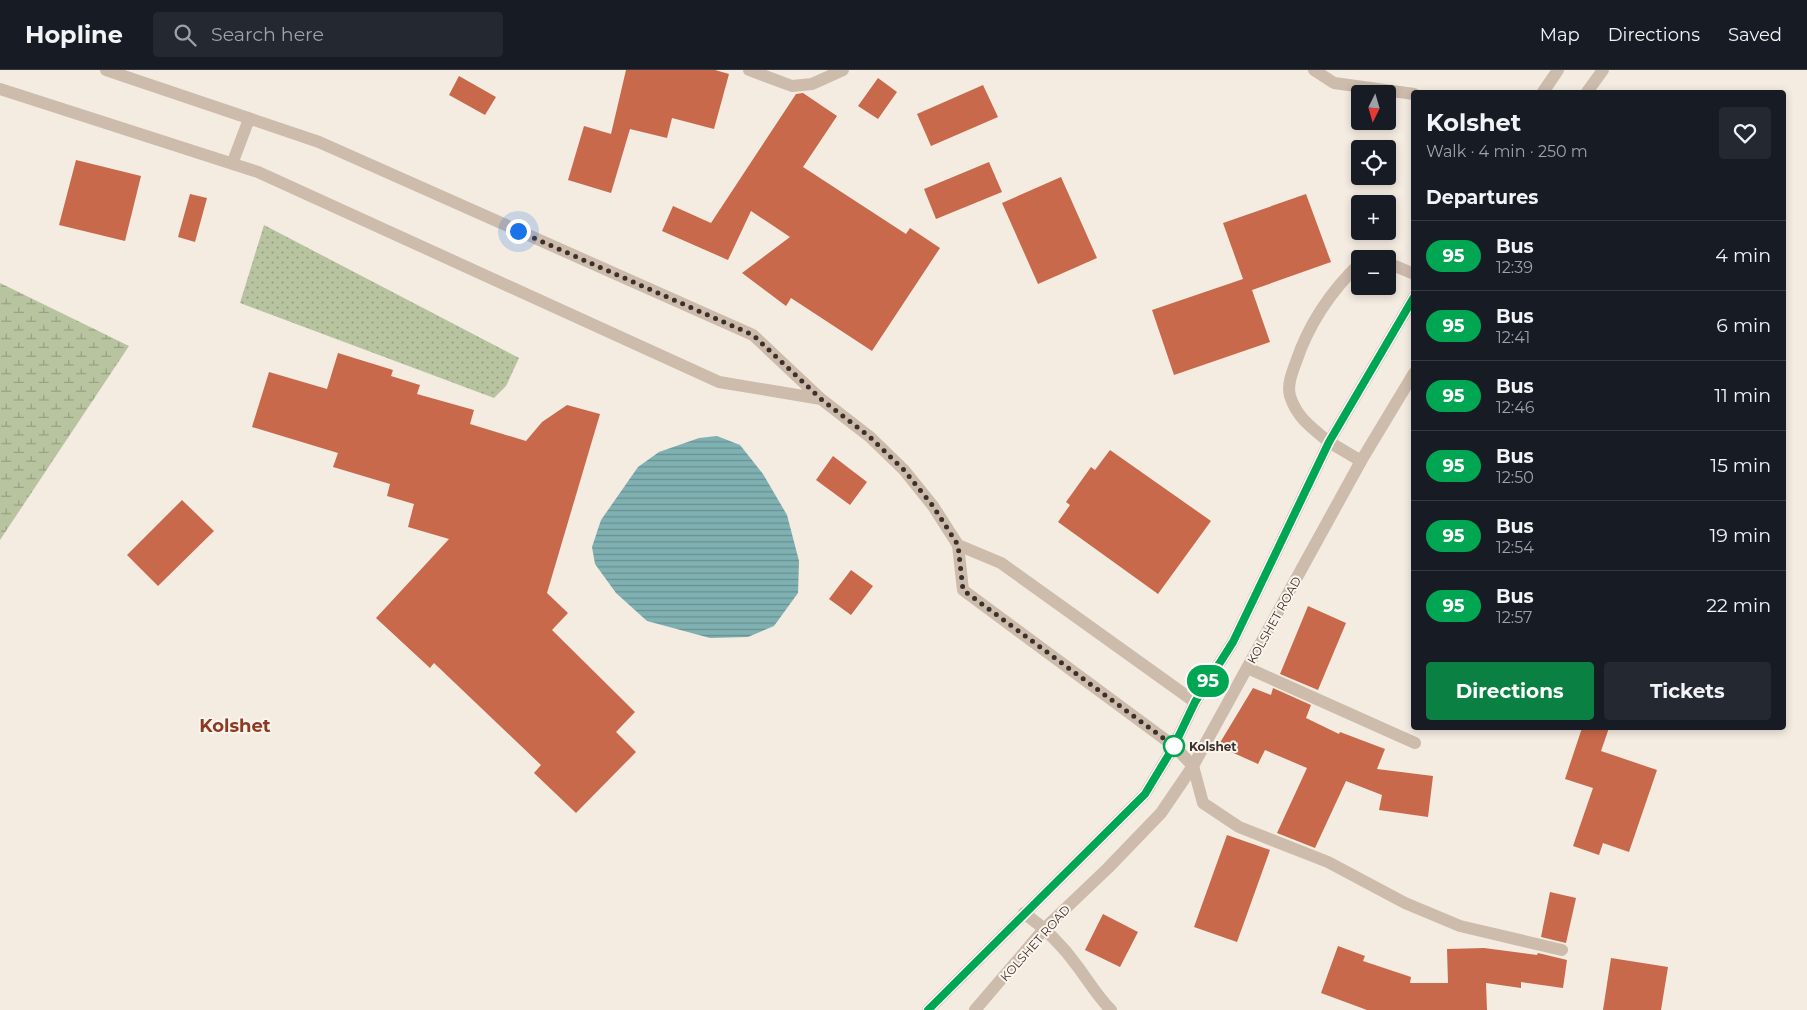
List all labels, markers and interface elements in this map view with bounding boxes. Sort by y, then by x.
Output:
search box [153,12,503,57]
text: Hopline [25,20,123,49]
icon: search [171,21,199,49]
text: Search here [211,23,324,46]
text: Map [1540,24,1580,46]
text: Directions [1608,24,1700,46]
text: Saved [1728,24,1782,46]
north arrow [1351,85,1396,130]
map controls [1351,85,1396,295]
button: heart [1719,107,1771,159]
text: Kolshet [1426,108,1521,137]
button: locate [1351,140,1396,185]
text: Walk · 4 min · 250 m [1426,142,1588,161]
text: Departures [1426,186,1538,209]
button: + [1351,195,1396,240]
your location [506,219,531,244]
text: Bus [1496,235,1534,258]
text: 4 min [1715,244,1771,267]
text: 95 [1442,245,1465,267]
button: − [1351,250,1396,295]
text: 12:39 [1496,258,1533,277]
text: Bus [1496,305,1534,328]
text: 6 min [1716,314,1771,337]
text: 95 [1442,315,1465,337]
text: 12:41 [1496,328,1530,347]
text: Bus [1496,375,1534,398]
text: 11 min [1714,384,1771,407]
text: 95 [1442,385,1465,407]
text: 12:46 [1496,398,1535,417]
text: Bus [1496,445,1534,468]
text: 15 min [1710,454,1771,477]
text: 95 [1442,455,1465,477]
text: 12:50 [1496,468,1534,487]
text: Bus [1496,515,1534,538]
text: 19 min [1709,524,1771,547]
text: 95 [1442,525,1465,547]
text: 12:54 [1496,538,1534,557]
street label: KOLSHET ROAD [1244,574,1304,666]
text: Bus [1496,585,1534,608]
text: 22 min [1706,594,1771,617]
text: 95 [1442,595,1465,617]
text: 12:57 [1496,608,1533,627]
button: Directions [1426,662,1594,720]
button: Tickets [1604,662,1771,720]
line badge: 95 [1186,665,1230,697]
text: 95 [1197,670,1219,692]
district label: Kolshet [199,715,271,737]
marker: Kolshet [1163,735,1185,757]
place label: Kolshet [1189,739,1237,754]
street label: KOLSHET ROAD [997,902,1073,984]

